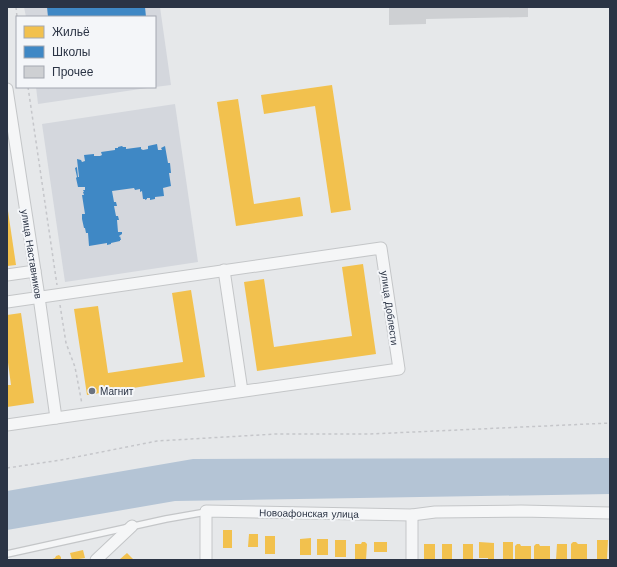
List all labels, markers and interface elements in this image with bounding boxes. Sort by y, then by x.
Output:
legend [16,16,156,88]
text: Жильё [52,25,90,39]
text: Школы [52,45,90,59]
text: Прочее [52,65,94,79]
street label: улица Наставников [19,209,44,300]
street label: улица Доблести [379,270,400,346]
marker: Магнит [87,386,97,396]
place label: Магнит [100,386,134,397]
street label: Новоафонская улица [259,507,359,520]

